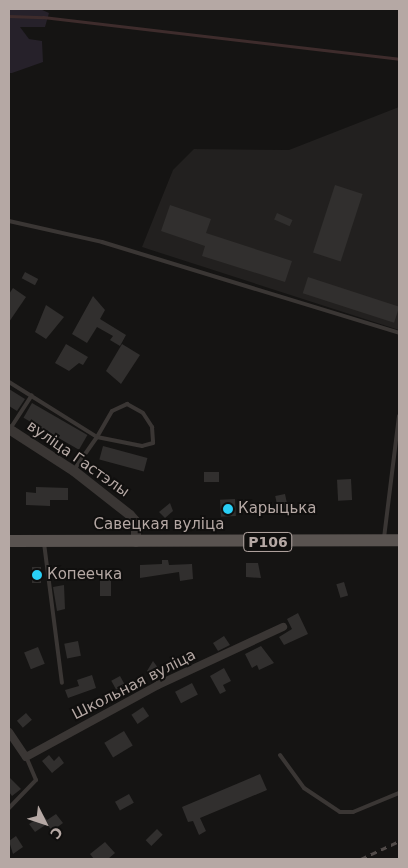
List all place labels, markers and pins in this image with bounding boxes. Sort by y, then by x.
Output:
place label: Карыцька [238,500,317,518]
marker: Карыцька [222,503,234,515]
place label: Копеечка [47,566,122,584]
marker: Копеечка [31,569,43,581]

